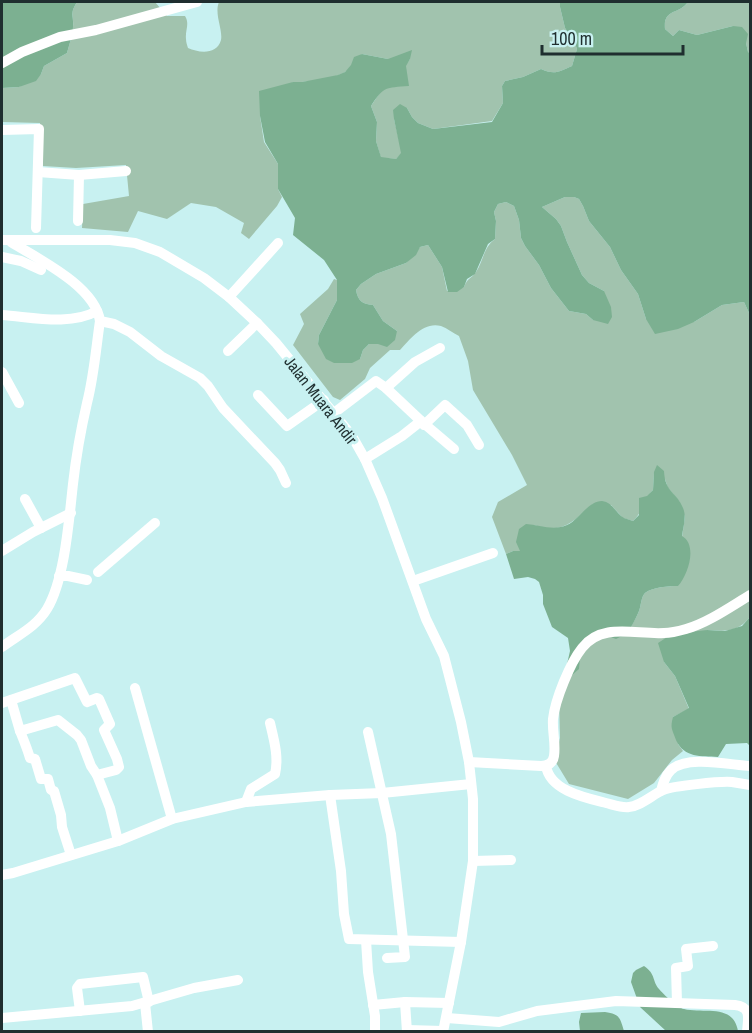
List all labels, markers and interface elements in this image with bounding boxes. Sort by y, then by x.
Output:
scale bar [542,18,683,56]
text: 100 m [551,26,592,51]
street label: Jalan Muara Andir [280,351,363,449]

